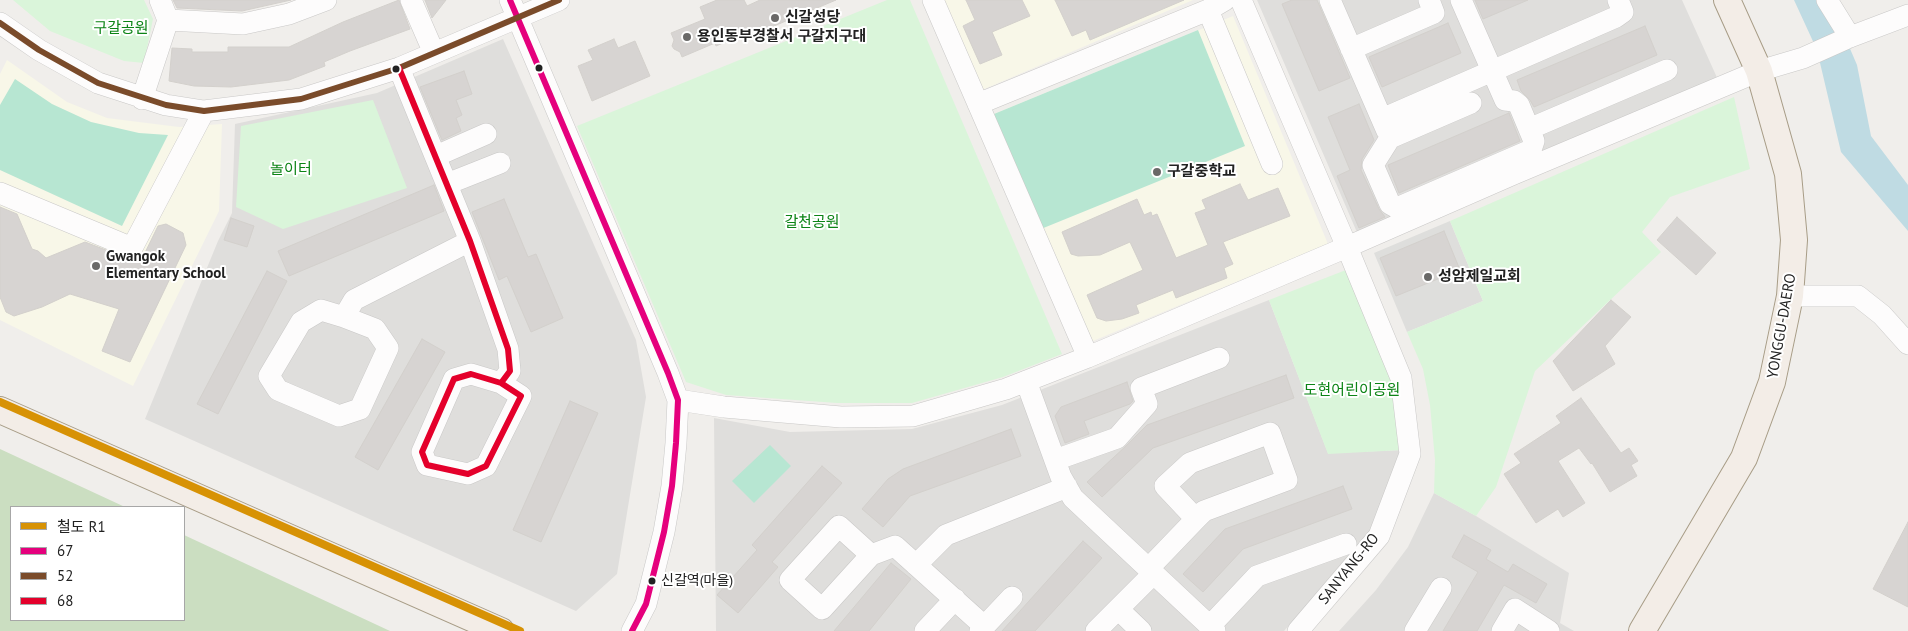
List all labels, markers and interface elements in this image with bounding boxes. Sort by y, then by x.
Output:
place label: 신갈성당 [785,9,840,27]
marker: 신갈성당 [769,12,781,24]
park label: 구갈공원 [93,20,149,38]
place label: 용인동부경찰서 구갈지구대 [697,28,866,46]
marker: 용인동부경찰서 구갈지구대 [681,31,693,43]
unlabelled marker [534,63,544,73]
unlabelled marker [391,64,401,74]
park label: 놀이터 [270,161,312,179]
place label: 구갈중학교 [1167,163,1236,181]
marker: 구갈중학교 [1151,166,1163,178]
park label: 갈천공원 [784,214,840,232]
place label: Gwangok Elementary School [106,248,226,283]
marker: Gwangok Elementary School [90,260,102,272]
place label: 성암제일교회 [1438,268,1521,286]
marker: 성암제일교회 [1422,271,1434,283]
street label: YONGGU-DAERO [1764,272,1800,380]
park label: 도현어린이공원 [1304,382,1400,400]
legend [10,506,185,621]
text: 철도 R1 [57,517,106,536]
street label: SANYANG-RO [1315,530,1383,608]
text: 67 [57,541,73,560]
text: 52 [57,566,73,585]
place label: 신갈역(마을) [661,573,733,589]
marker: 신갈역(마을) [647,576,657,586]
text: 68 [57,591,73,610]

